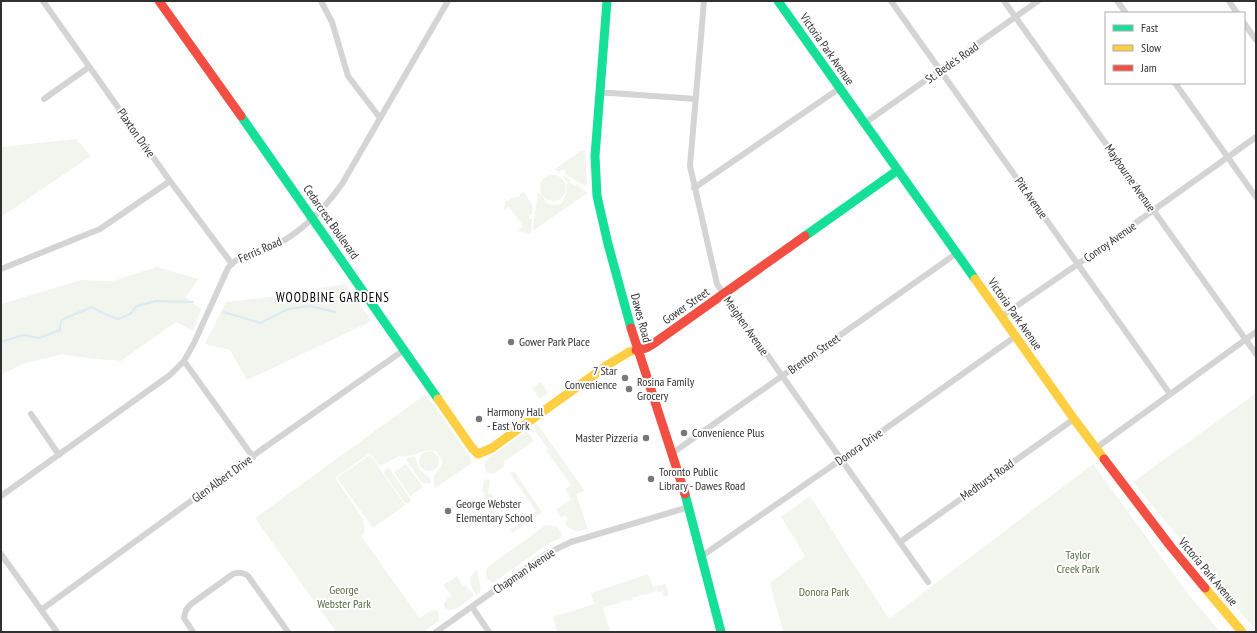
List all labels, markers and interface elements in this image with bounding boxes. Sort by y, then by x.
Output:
street label: Victoria Park Avenue [797,9,858,88]
legend [1105,12,1245,84]
text: Fast [1141,20,1159,35]
street label: St. Bede's Road [922,39,981,86]
text: Slow [1141,40,1162,55]
text: Jam [1140,60,1157,75]
street label: Plaxton Drive [114,105,159,160]
street label: Maybourne Avenue [1102,141,1159,214]
street label: Pitt Avenue [1012,174,1051,221]
street label: Cedarcrest Boulevard [300,182,363,262]
street label: Conroy Avenue [1081,218,1139,265]
street label: Ferris Road [236,233,284,266]
street label: Victoria Park Avenue [985,274,1046,353]
street label: Gower Street [659,284,713,327]
district label: WOODBINE GARDENS [276,289,390,306]
street label: Dawes Road [628,292,655,344]
street label: Meighen Avenue [721,293,772,358]
street label: Brenton Street [785,330,843,377]
place label: Gower Park Place [519,334,590,349]
marker: Gower Park Place [506,337,516,347]
place label: 7 Star Convenience [565,363,618,392]
marker: 7 Star Convenience [620,373,630,383]
place label: Rosina Family Grocery [637,374,695,403]
marker: Rosina Family Grocery [624,384,634,394]
place label: Harmony Hall - East York [487,404,544,433]
marker: Harmony Hall - East York [474,414,484,424]
place label: Convenience Plus [692,425,764,440]
street label: Donora Drive [832,425,885,468]
marker: Convenience Plus [679,428,689,438]
place label: Master Pizzeria [575,430,638,445]
marker: Master Pizzeria [641,433,651,443]
street label: Glen Albert Drive [189,452,255,506]
street label: Medhurst Road [957,456,1016,504]
place label: Toronto Public Library - Dawes Road [659,464,745,493]
marker: Toronto Public Library - Dawes Road [646,474,656,484]
place label: George Webster Elementary School [456,496,533,525]
marker: George Webster Elementary School [443,506,453,516]
street label: Victoria Park Avenue [1175,534,1241,609]
street label: Chapman Avenue [490,544,557,597]
park label: Taylor Creek Park [1056,547,1100,576]
park label: George Webster Park [317,582,371,611]
park label: Donora Park [799,584,850,599]

